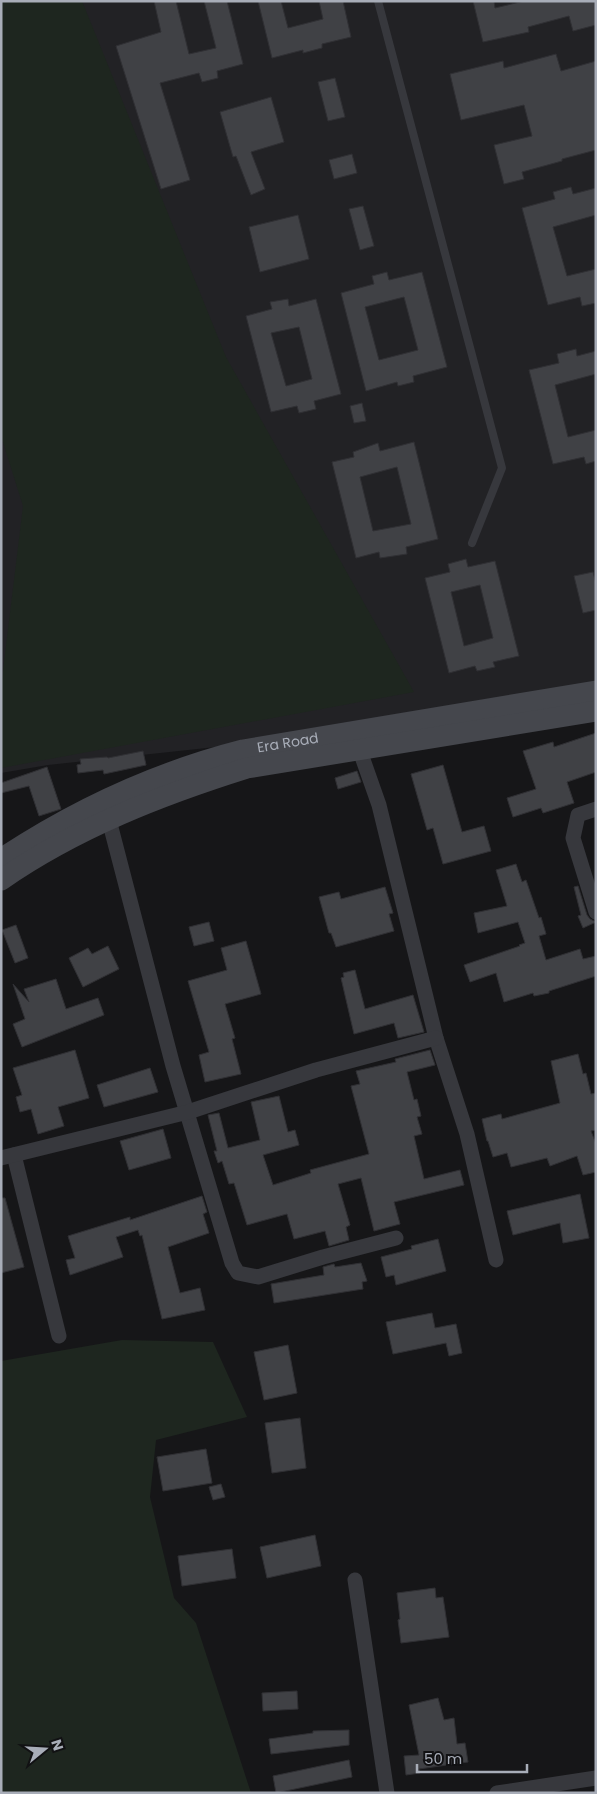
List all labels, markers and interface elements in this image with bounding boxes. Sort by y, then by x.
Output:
street label: Era Road [255,728,320,757]
north arrow [20,1724,70,1774]
text: N [46,1737,69,1753]
scale bar [417,1742,527,1774]
text: 50 m [424,1748,462,1769]

